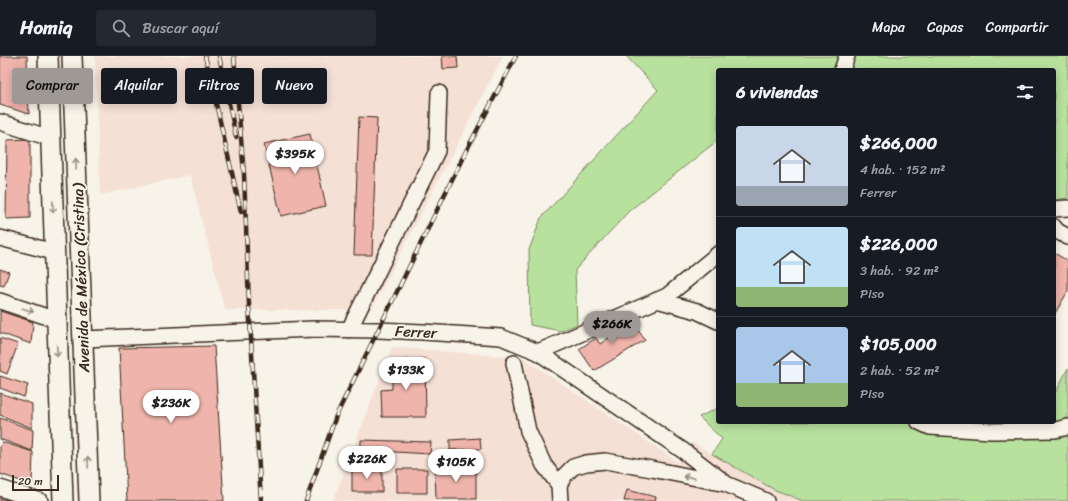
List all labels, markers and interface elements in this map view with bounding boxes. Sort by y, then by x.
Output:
search box [96,10,376,46]
text: Homiq [20,11,72,44]
text: Buscar aquí [142,15,219,41]
text: Mapa [872,15,905,40]
text: Capas [927,15,964,40]
text: Compartir [986,15,1048,40]
icon: search [110,17,132,39]
chip: Comprar [12,68,93,104]
chip: Alquilar [101,68,177,104]
chip: Filtros [185,68,254,104]
chip: Nuevo [262,68,327,104]
text: 6 viviendas [736,77,818,107]
icon: filters [1014,81,1036,103]
text: $266,000 [860,128,937,158]
pin: $395K [267,141,323,175]
text: $395K [275,142,315,165]
icon: home [768,142,816,190]
one-way arrow [73,158,80,171]
text: 4 hab. · 152 m² [860,158,945,181]
text: Ferrer [860,181,896,204]
street label: Avenida de México (Cristina) [65,182,97,374]
one-way arrow [49,200,56,213]
text: $226,000 [860,229,938,259]
icon: home [768,243,816,291]
text: 3 hab. · 92 m² [860,259,939,282]
text: Piso [860,282,884,305]
one-way arrow [21,307,34,314]
pin: $266K [584,311,640,345]
text: $266K [593,312,631,335]
street label: Ferrer [394,318,439,346]
text: $105,000 [860,329,937,359]
icon: home [768,343,816,391]
one-way arrow [54,344,61,357]
pin: $133K [378,357,434,391]
text: $133K [388,358,424,381]
text: 2 hab. · 52 m² [860,359,939,382]
text: Piso [860,382,884,405]
pin: $236K [143,390,199,424]
text: $236K [152,391,190,414]
pin: $226K [339,446,395,480]
text: $226K [347,447,387,470]
pin: $105K [428,449,484,483]
text: $105K [437,450,475,473]
one-way arrow [84,456,92,469]
text: 20 m [18,472,43,491]
one-way arrow [683,472,696,480]
scale bar [12,473,59,492]

